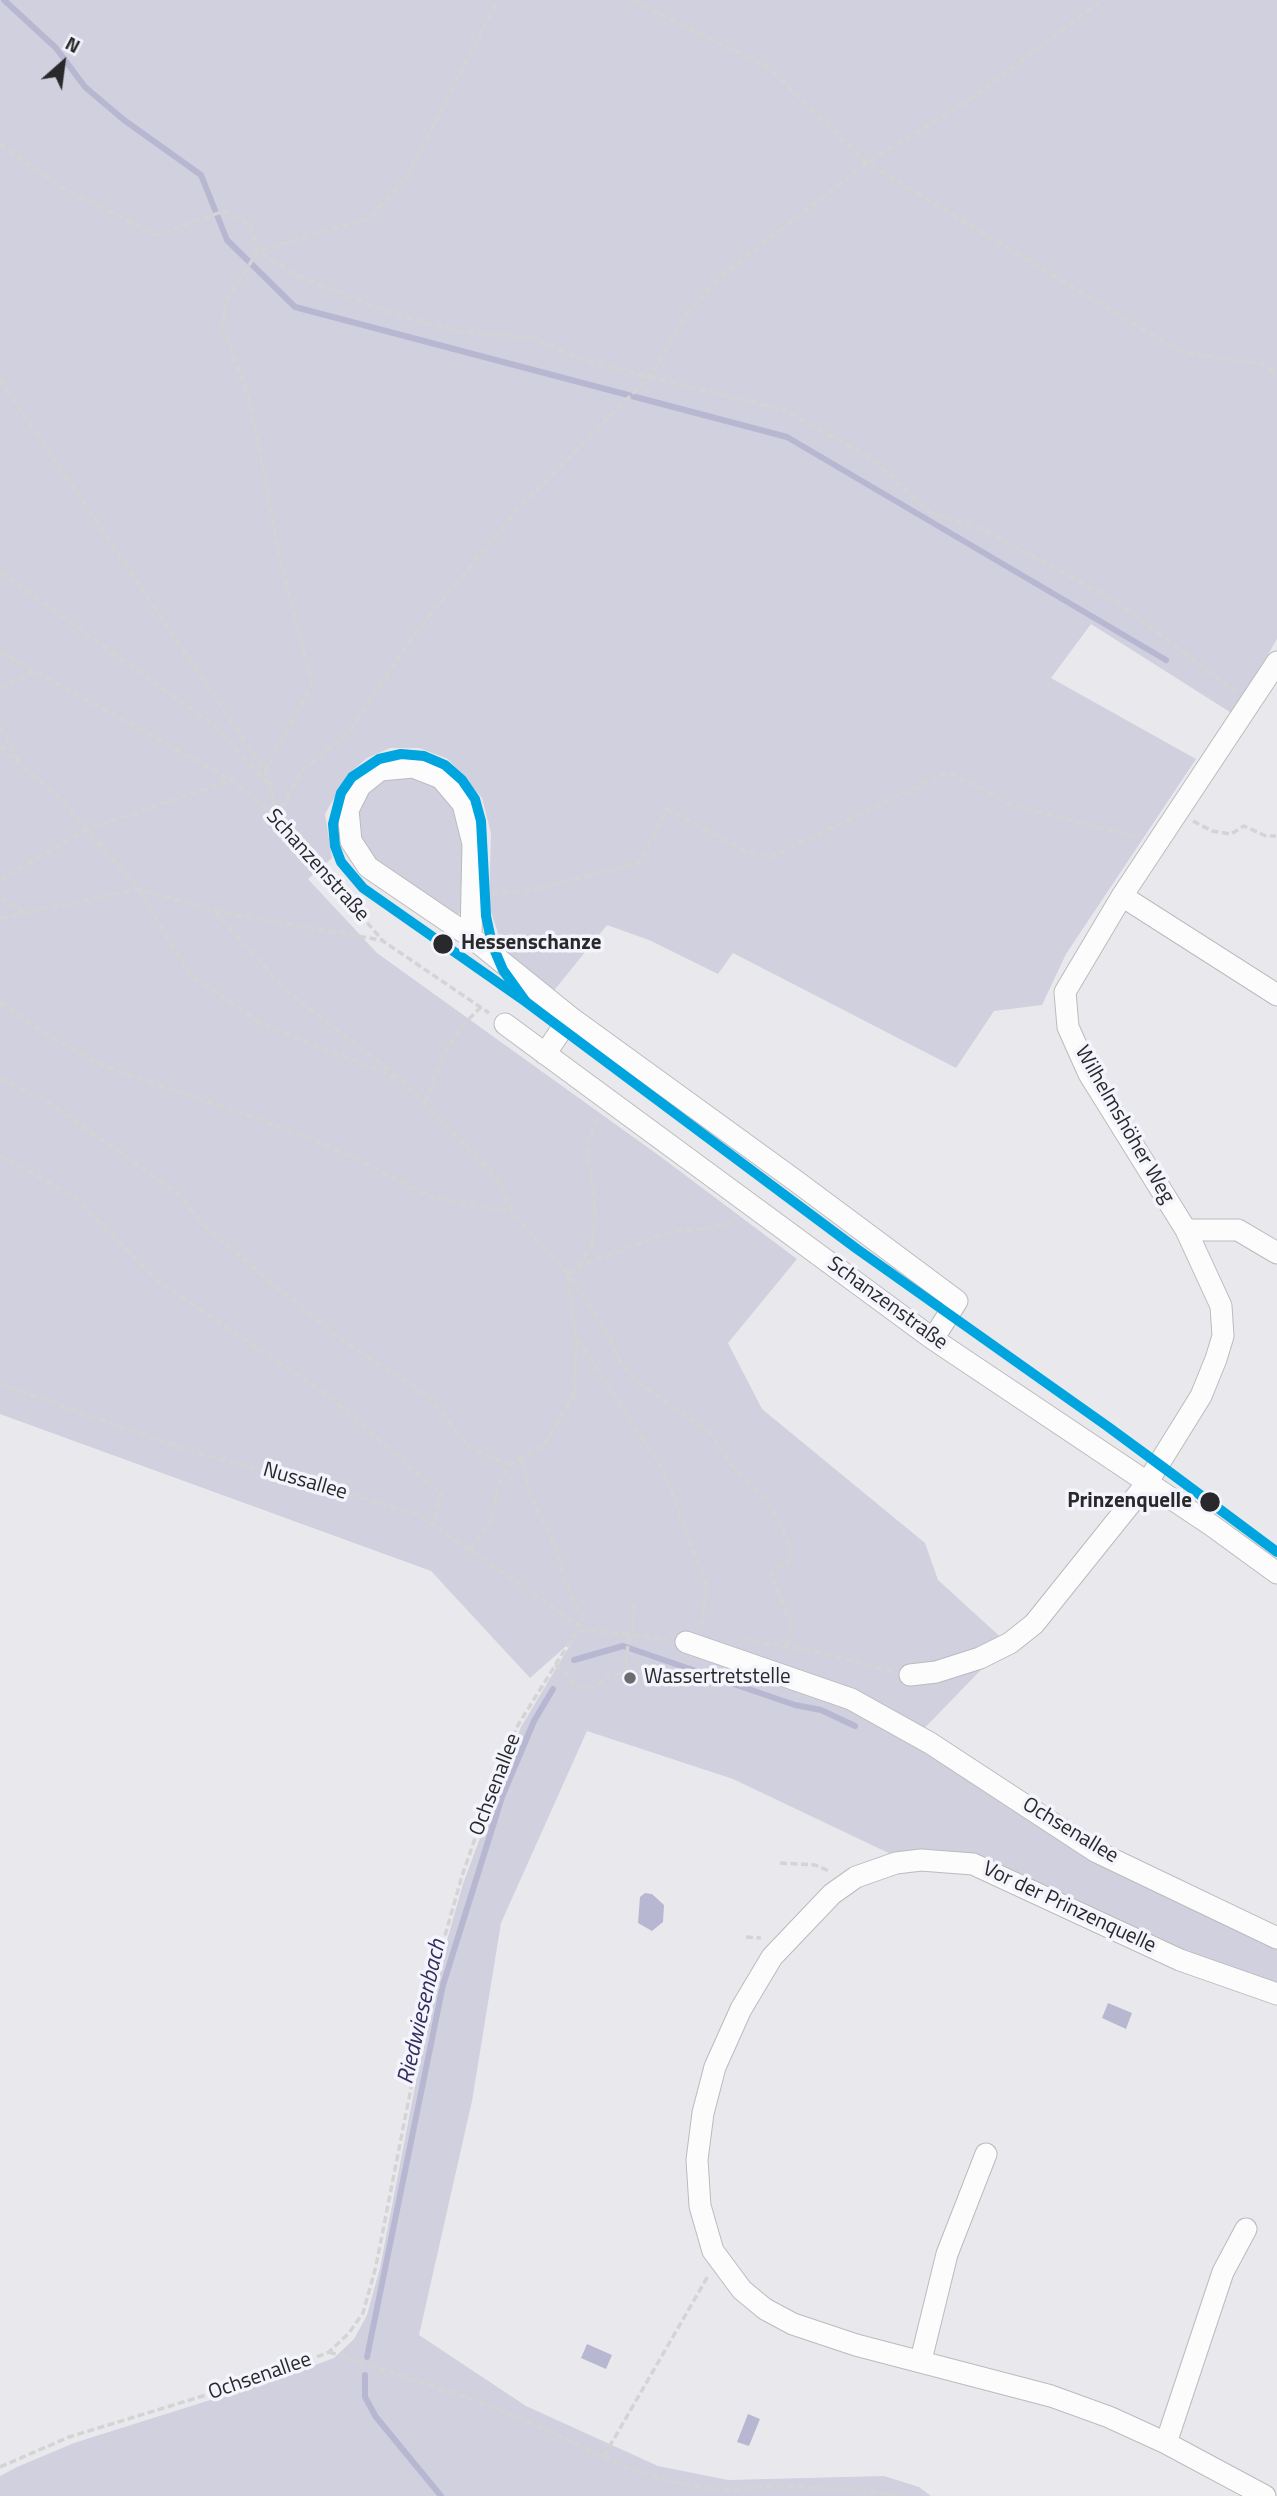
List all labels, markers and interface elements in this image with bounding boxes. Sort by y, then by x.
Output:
north arrow [28,28,98,98]
text: N [60,28,86,60]
street label: Schanzenstraße [260,805,374,927]
place label: Hessenschanze [461,931,601,957]
marker: Hessenschanze [431,932,455,956]
street label: Wilhelmshöher Weg [1069,1042,1179,1208]
street label: Schanzenstraße [822,1252,952,1356]
street label: Nussallee [260,1458,350,1506]
place label: Prinzenquelle [1067,1489,1192,1515]
marker: Prinzenquelle [1198,1490,1222,1514]
place label: Wassertretstelle [644,1665,791,1691]
marker: Wassertretstelle [622,1670,638,1686]
street label: Ochsenallee [465,1730,527,1840]
street label: Ochsenallee [1017,1793,1123,1869]
street label: Vor der Prinzenquelle [978,1857,1160,1959]
water label: Riedwiesenbach [393,1937,453,2087]
street label: Ochsenallee [205,2348,315,2406]

